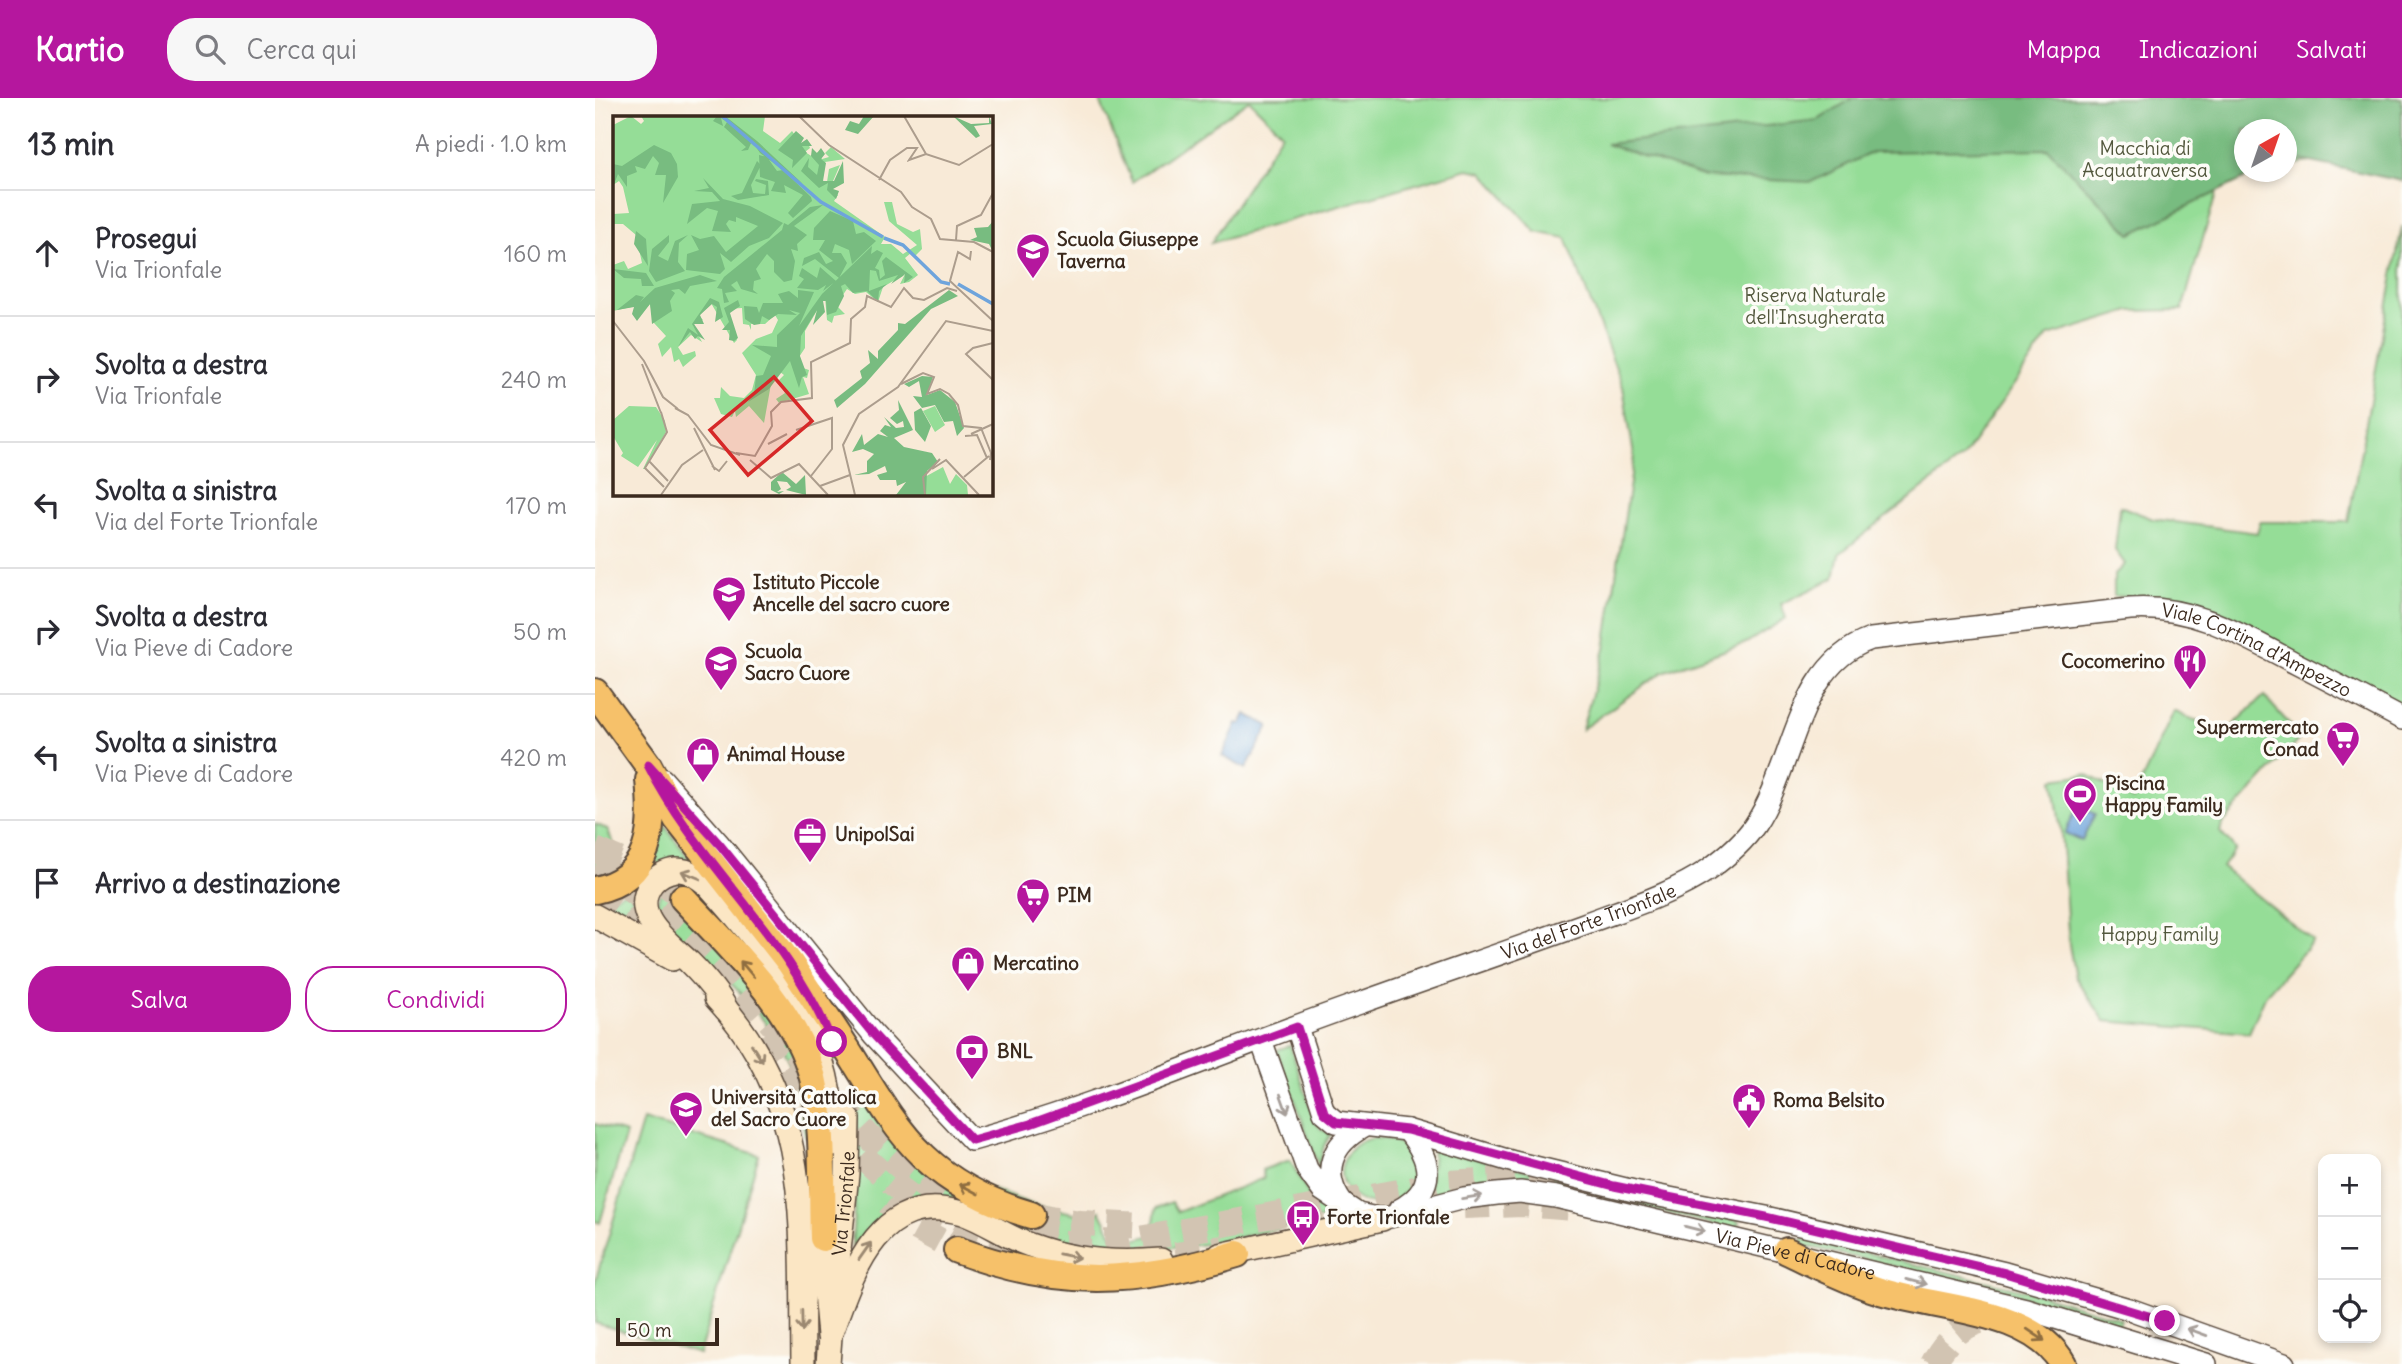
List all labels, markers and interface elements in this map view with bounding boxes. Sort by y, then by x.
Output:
search box [167,18,657,81]
text: Kartio [35,28,125,70]
icon: search [191,30,229,68]
text: Cerca qui [247,33,357,66]
text: Mappa [2027,34,2101,64]
text: Indicazioni [2139,34,2258,64]
text: Salvati [2296,34,2367,64]
inset map [613,116,992,495]
north arrow [2234,119,2297,182]
text: 13 min [28,125,115,163]
text: A piedi · 1.0 km [415,129,567,158]
park label: Macchia di Acquatraversa [2082,136,2208,182]
text: Prosegui [95,222,197,255]
place label: Scuola Giuseppe Taverna [1057,227,1198,273]
school or university icon: Scuola Giuseppe Taverna [1014,231,1052,280]
icon: ahead [28,234,66,272]
text: 160 m [504,239,567,268]
text: Via Trionfale [95,255,222,284]
park label: Riserva Naturale dell'Insugherata [1744,283,1886,329]
text: Svolta a destra [95,348,268,381]
icon: right [28,360,66,398]
text: 240 m [501,365,567,394]
text: Via Trionfale [95,381,222,410]
text: Svolta a sinistra [95,474,277,507]
icon: left [28,486,66,524]
text: 170 m [506,491,567,520]
text: Via del Forte Trionfale [95,507,318,536]
place label: Istituto Piccole Ancelle del sacro cuore [753,570,950,616]
school or university icon: Istituto Piccole Ancelle del sacro cuore [710,574,748,623]
street label: Viale Cortina d'Ampezzo [2160,598,2356,702]
text: Svolta a destra [95,600,268,633]
icon: right [28,612,66,650]
text: 50 m [513,617,567,646]
text: Via Pieve di Cadore [95,633,293,662]
place label: Scuola Sacro Cuore [745,639,850,685]
restaurant icon: Cocomerino [2171,642,2209,691]
school or university icon: Scuola Sacro Cuore [702,643,740,692]
place label: Cocomerino [2061,649,2165,673]
place label: Supermercato Conad [2197,715,2319,761]
supermarket icon: Supermercato Conad [2324,719,2362,768]
text: Svolta a sinistra [95,726,277,759]
shop icon: Animal House [684,735,722,784]
icon: left [28,738,66,776]
place label: Animal House [727,742,845,766]
text: 420 m [500,743,567,772]
text: Via Pieve di Cadore [95,759,293,788]
place label: Piscina Happy Family [2105,771,2223,817]
sports icon: Piscina Happy Family [2061,775,2099,824]
office icon: UnipolSai [791,815,829,864]
place label: UnipolSai [835,822,915,846]
icon: arrive [28,864,66,902]
text: Arrivo a destinazione [95,867,341,900]
one-way arrow [681,867,702,880]
supermarket icon: PIM [1014,876,1052,925]
street label: Via del Forte Trionfale [1498,878,1680,965]
place label: PIM [1057,883,1092,907]
park label: Happy Family [2101,922,2219,946]
shop icon: Mercatino [949,944,987,993]
place label: Mercatino [993,951,1079,975]
one-way arrow [739,961,754,979]
button: Salva [28,966,291,1032]
button: Condividi [305,966,567,1032]
route start [816,1026,847,1057]
bank icon: BNL [953,1032,991,1081]
place label: BNL [997,1039,1034,1063]
one-way arrow [750,1042,764,1062]
public building icon: Roma Belsito [1730,1081,1768,1130]
place label: Università Cattolica del Sacro Cuore [711,1085,877,1131]
place label: Roma Belsito [1773,1088,1885,1112]
school or university icon: Università Cattolica del Sacro Cuore [667,1089,705,1138]
one-way arrow [1279,1093,1291,1115]
street label: Via Trionfale [827,1151,859,1257]
map controls [2318,1154,2381,1343]
button: + [2318,1154,2381,1217]
one-way arrow [959,1182,979,1196]
one-way arrow [1460,1190,1483,1203]
bus stop icon: Forte Trionfale [1284,1198,1322,1247]
place label: Forte Trionfale [1327,1205,1450,1229]
button: − [2318,1217,2381,1280]
one-way arrow [1683,1223,1706,1236]
street label: Via Pieve di Cadore [1713,1223,1878,1285]
one-way arrow [858,1242,872,1261]
one-way arrow [1057,1250,1080,1264]
one-way arrow [1904,1276,1927,1289]
button: locate [2318,1280,2381,1343]
route end [2149,1305,2180,1336]
one-way arrow [796,1309,809,1332]
scale bar [616,1315,719,1347]
text: 50 m [627,1318,672,1342]
one-way arrow [2186,1324,2208,1337]
one-way arrow [2026,1329,2046,1343]

